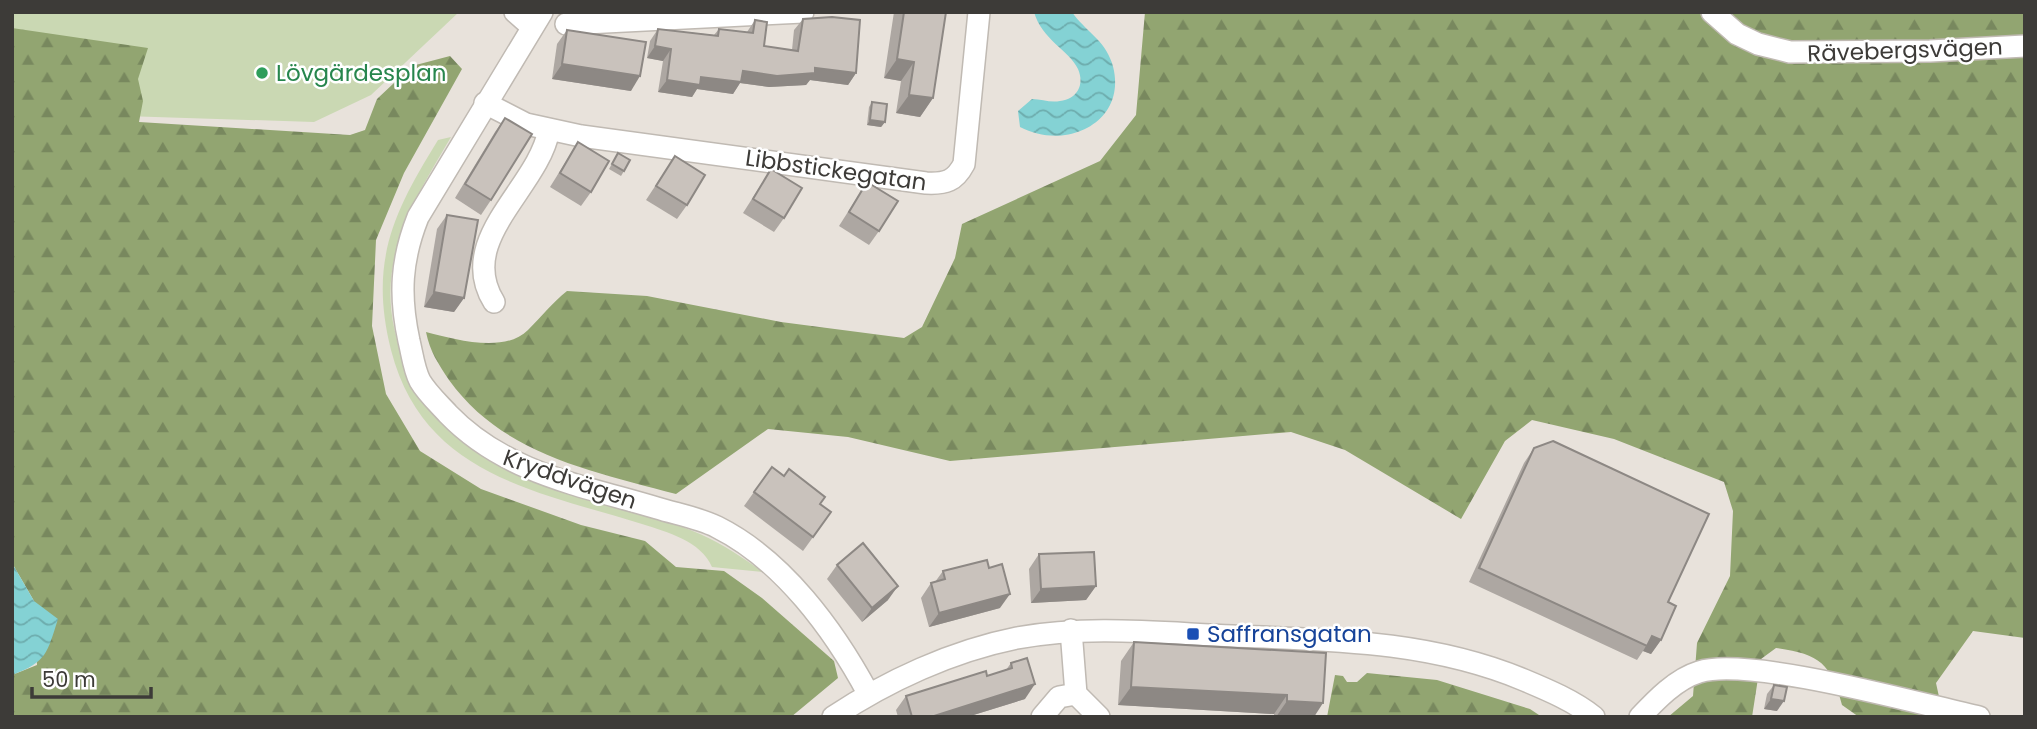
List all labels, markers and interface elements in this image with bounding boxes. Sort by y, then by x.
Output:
street label: Rävebergsvägen [1807,31,2003,69]
place label: Lövgärdesplan [276,57,447,89]
marker: Lövgärdesplan [254,65,270,81]
street label: Libbstickegatan [743,141,929,199]
street label: Kryddvägen [499,441,641,517]
place label: Saffransgatan [1207,618,1372,650]
marker: Saffransgatan [1185,626,1201,642]
scale bar [32,656,150,700]
text: 50 m [42,665,96,694]

